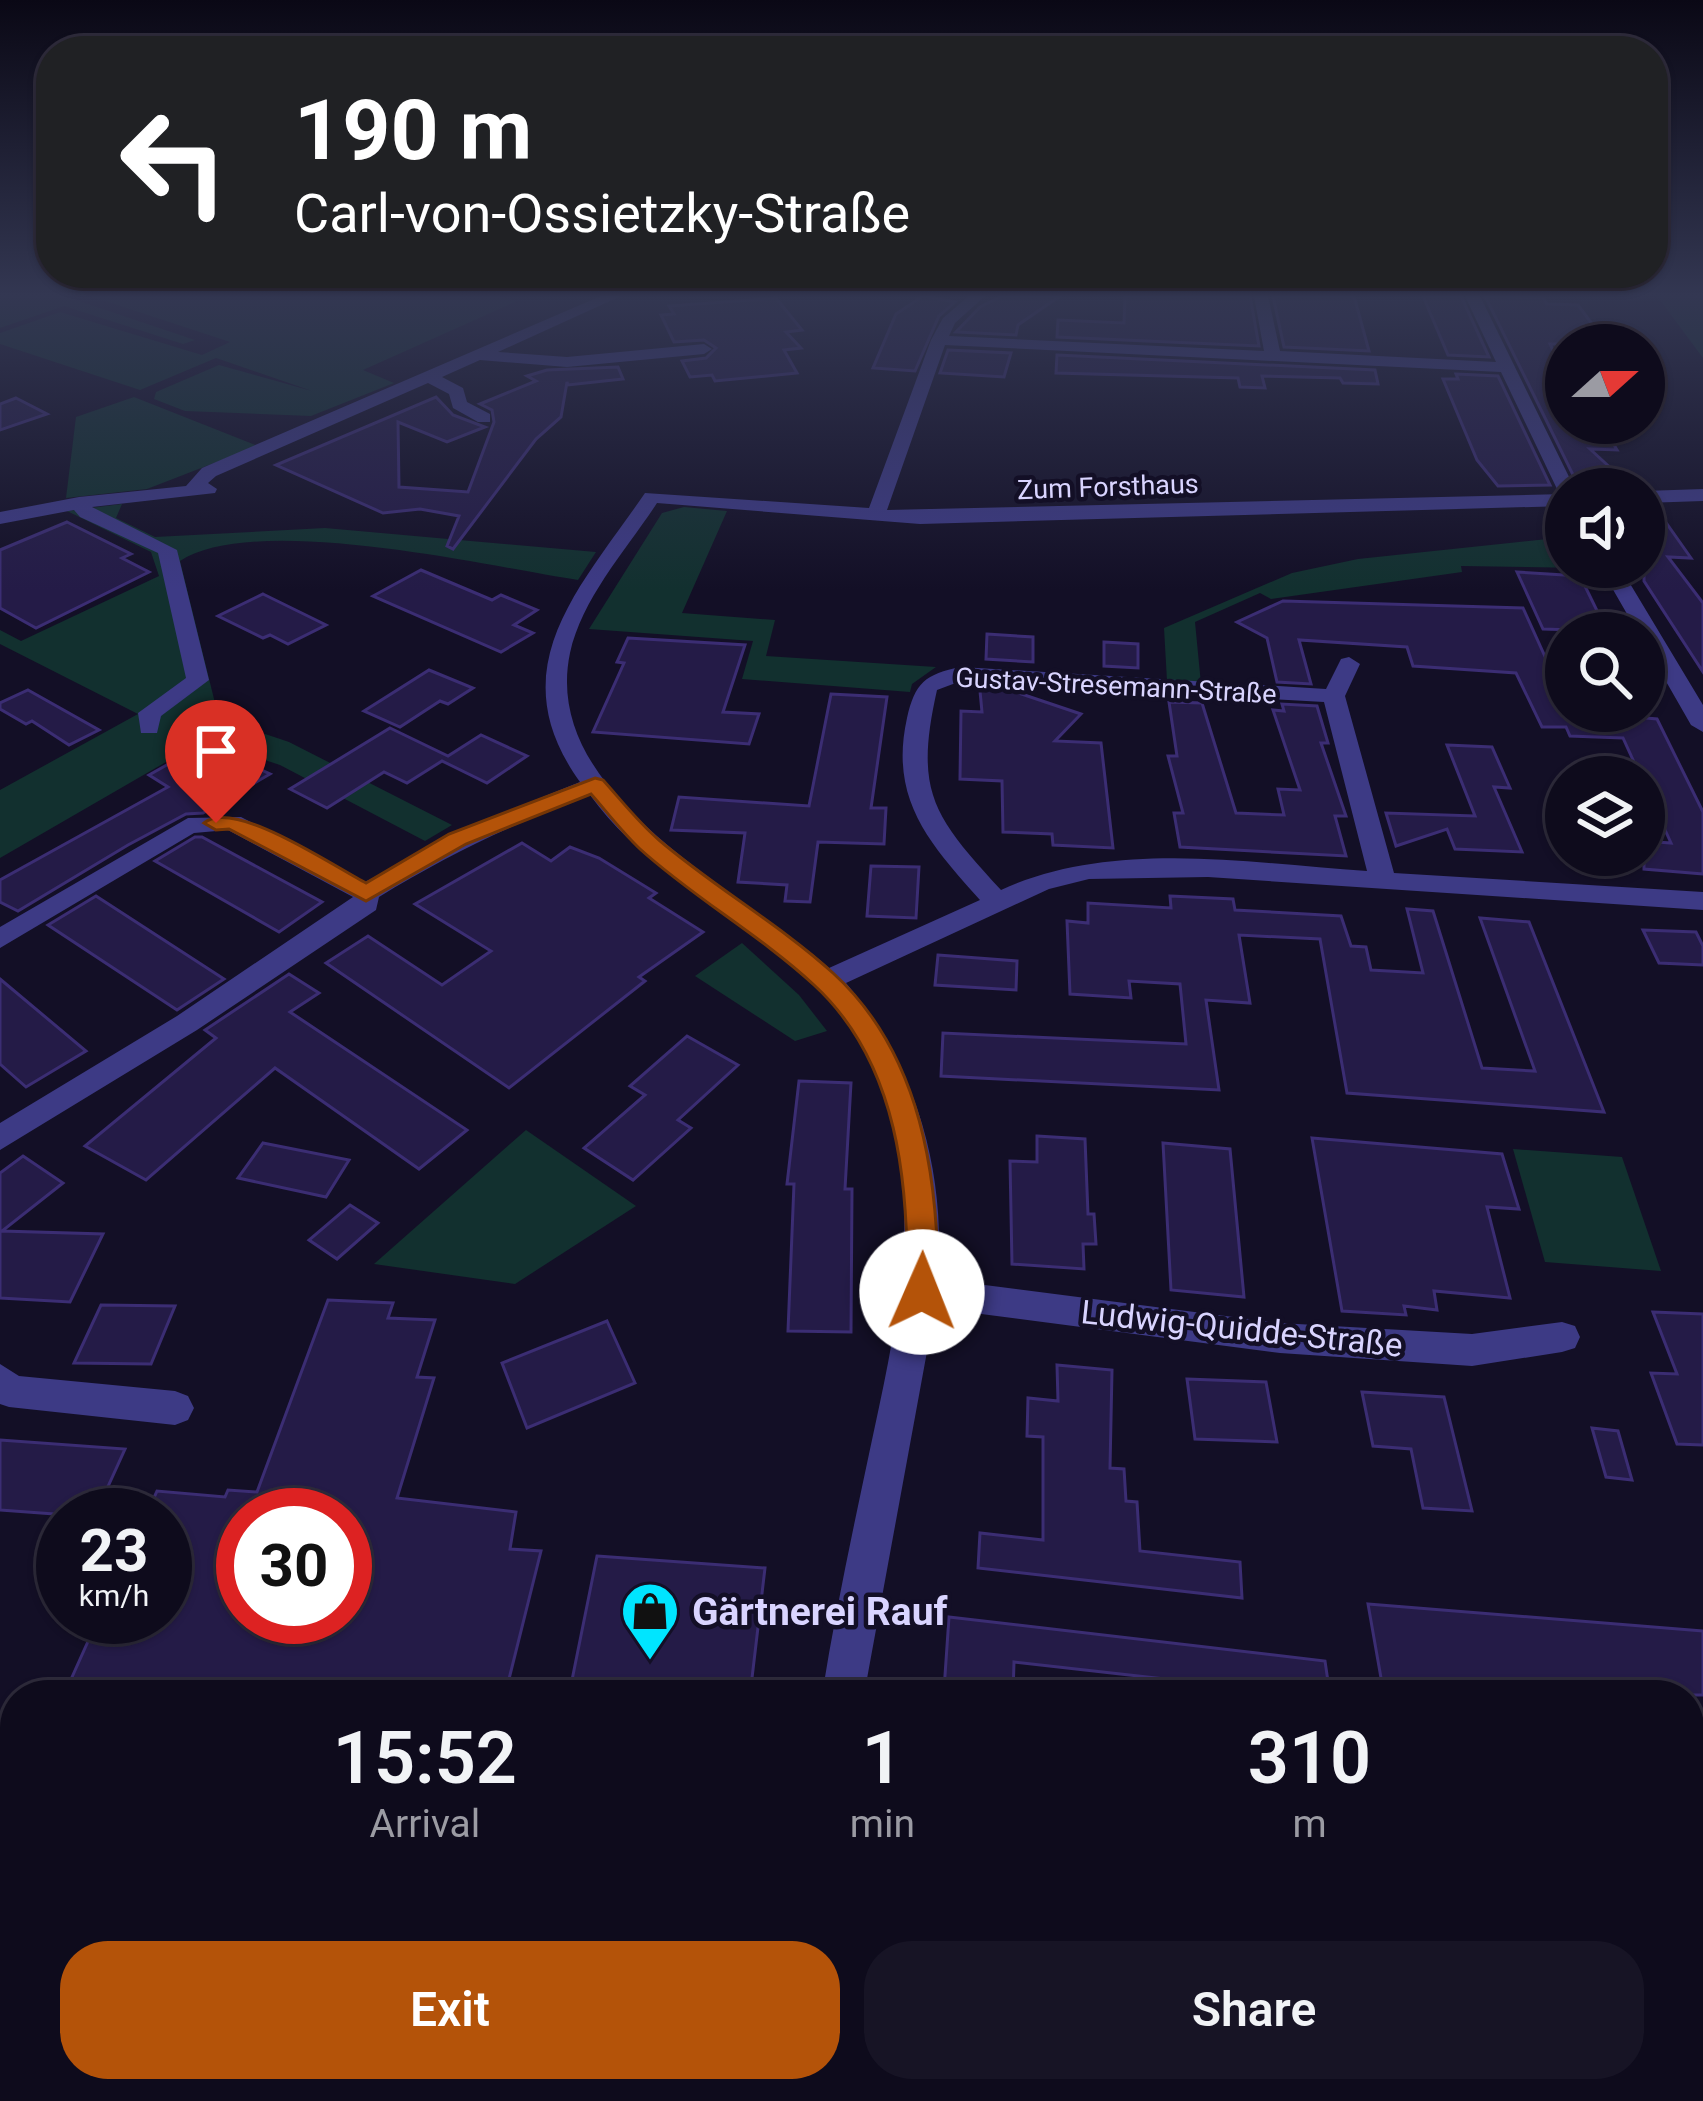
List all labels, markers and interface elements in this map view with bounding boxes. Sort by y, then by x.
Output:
text: 190 m [294,81,532,180]
icon: left [96,84,252,240]
text: Carl-von-Ossietzky-Straße [294,182,910,245]
north arrow [1545,324,1665,444]
map controls [1545,324,1665,876]
street label: Zum Forsthaus [1017,468,1199,506]
button: sound [1545,468,1665,588]
button: search [1545,612,1665,732]
street label: Gustav-Stresemann-Straße [955,662,1277,710]
pin [165,700,267,823]
icon: arrive [183,718,249,784]
button: layers [1545,756,1665,876]
position arrow [859,1229,985,1355]
street label: Ludwig-Quidde-Straße [1079,1292,1405,1365]
speed limit sign: 30 [216,1488,372,1644]
text: 23 [80,1515,148,1586]
text: km/h [79,1578,149,1613]
shop icon: Gärtnerei Rauf [619,1580,681,1662]
place label: Gärtnerei Rauf [692,1589,948,1635]
text: 15:52 [333,1716,517,1801]
text: 1 [862,1716,903,1801]
text: 310 [1248,1716,1371,1801]
text: Arrival [370,1801,480,1847]
text: min [850,1801,915,1847]
text: m [1292,1801,1327,1847]
button: Exit [60,1941,840,2079]
button: Share [864,1941,1644,2079]

